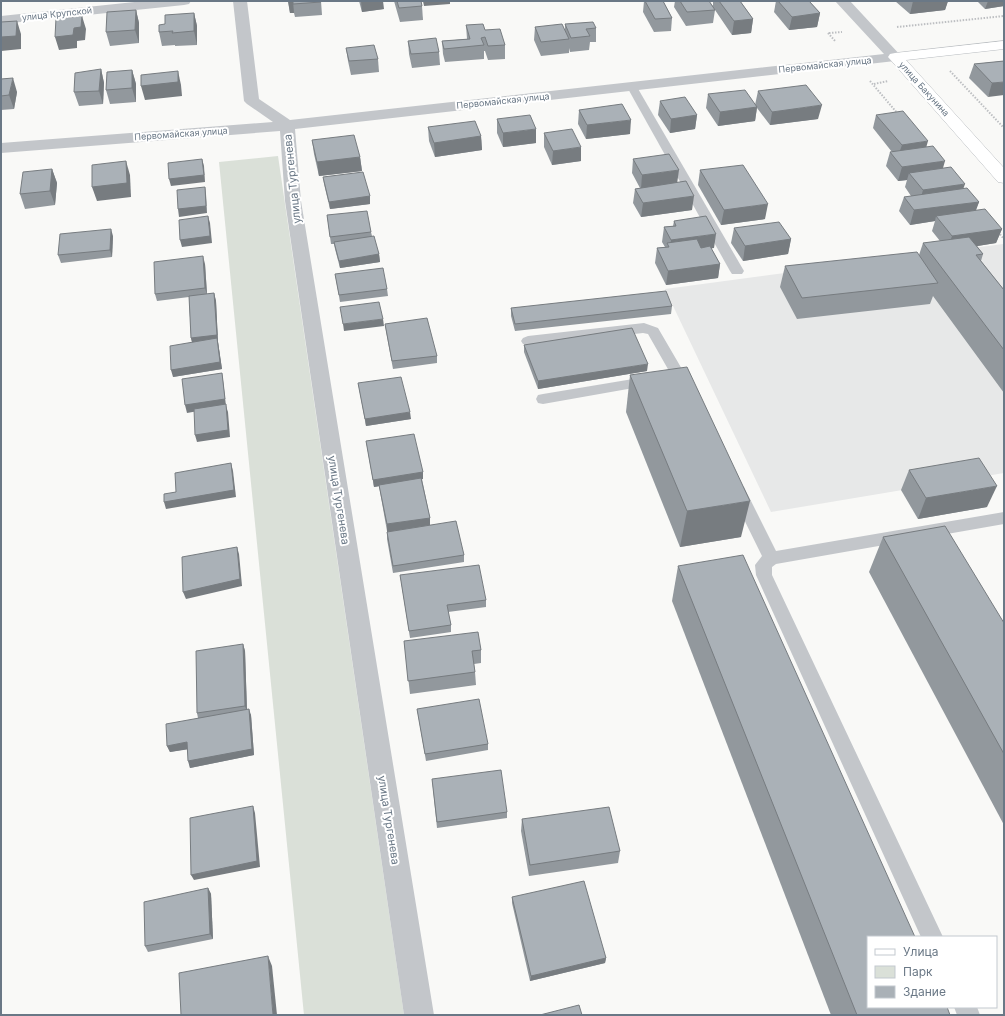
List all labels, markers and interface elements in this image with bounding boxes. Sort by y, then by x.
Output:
street label: улица Крупской [21,4,93,23]
street label: Первомайская улица [778,54,872,75]
street label: улица Бакунина [897,59,952,118]
street label: Первомайская улица [456,90,550,111]
street label: Первомайская улица [134,125,228,142]
street label: улица Тургенева [280,133,304,225]
street label: улица Тургенева [325,454,353,546]
street label: улица Тургенева [375,774,403,866]
legend [867,936,997,1008]
text: Улица [903,944,938,959]
text: Парк [903,964,933,979]
text: Здание [903,984,946,999]

